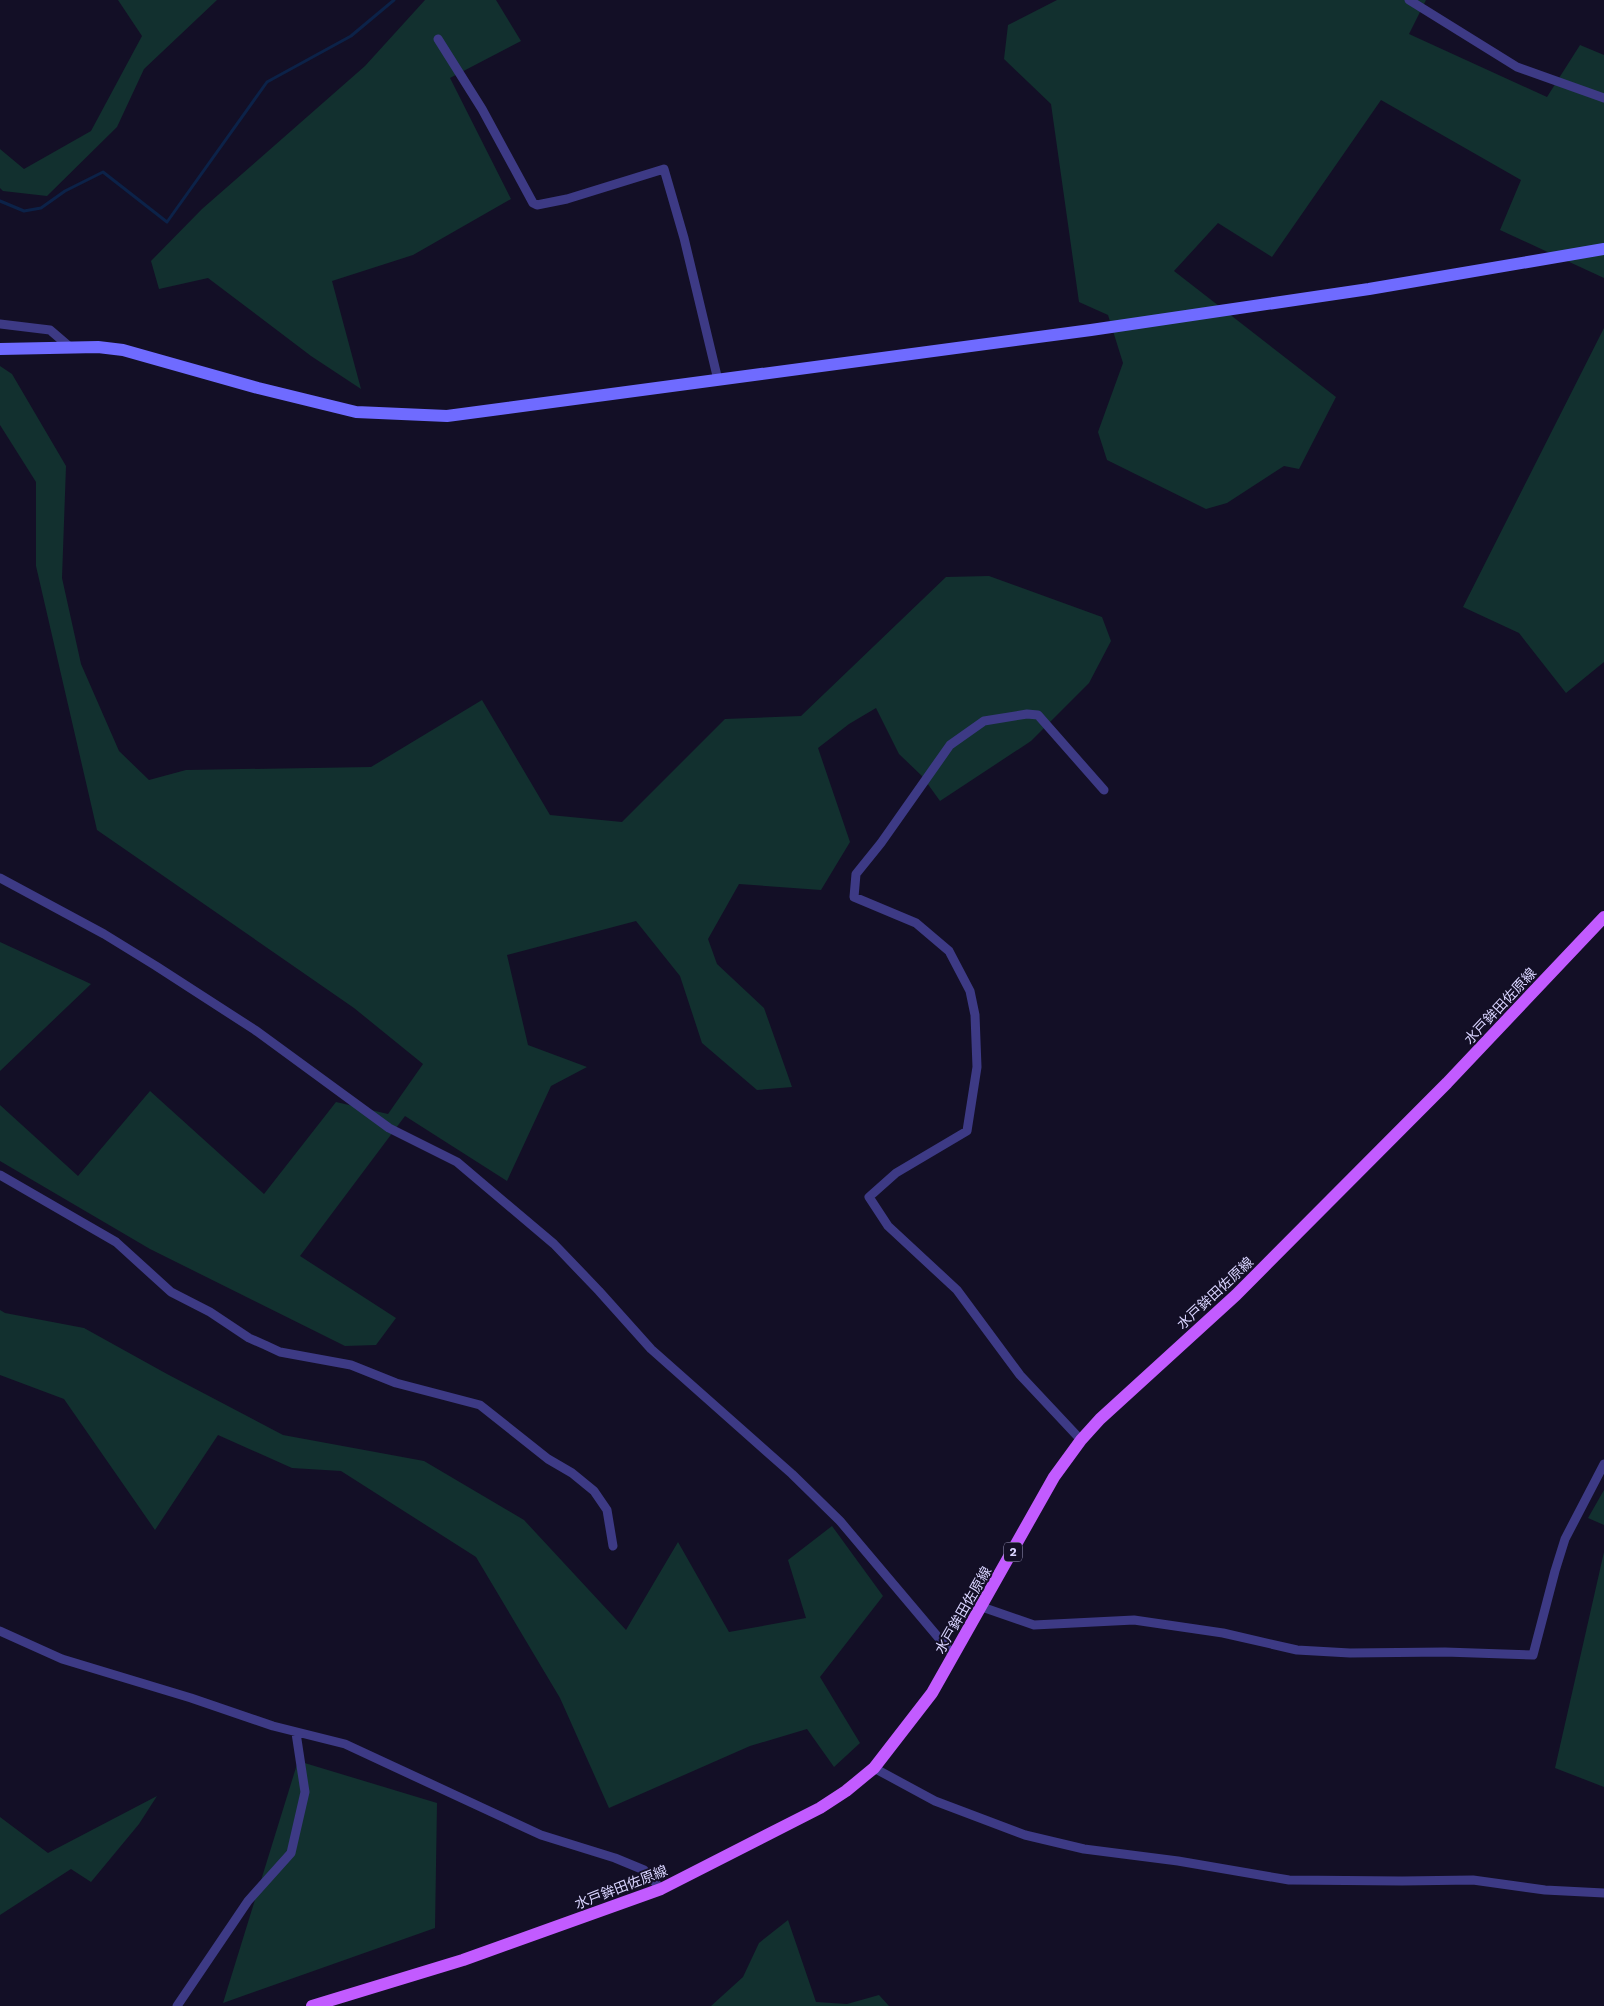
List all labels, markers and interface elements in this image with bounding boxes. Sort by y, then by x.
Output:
street label: 水戸鉾田佐原線 [1461,965,1539,1047]
street label: 水戸鉾田佐原線 [1174,1254,1256,1332]
road number: 2 [1004,1542,1022,1561]
street label: 水戸鉾田佐原線 [932,1564,994,1656]
street label: 水戸鉾田佐原線 [572,1862,670,1912]

